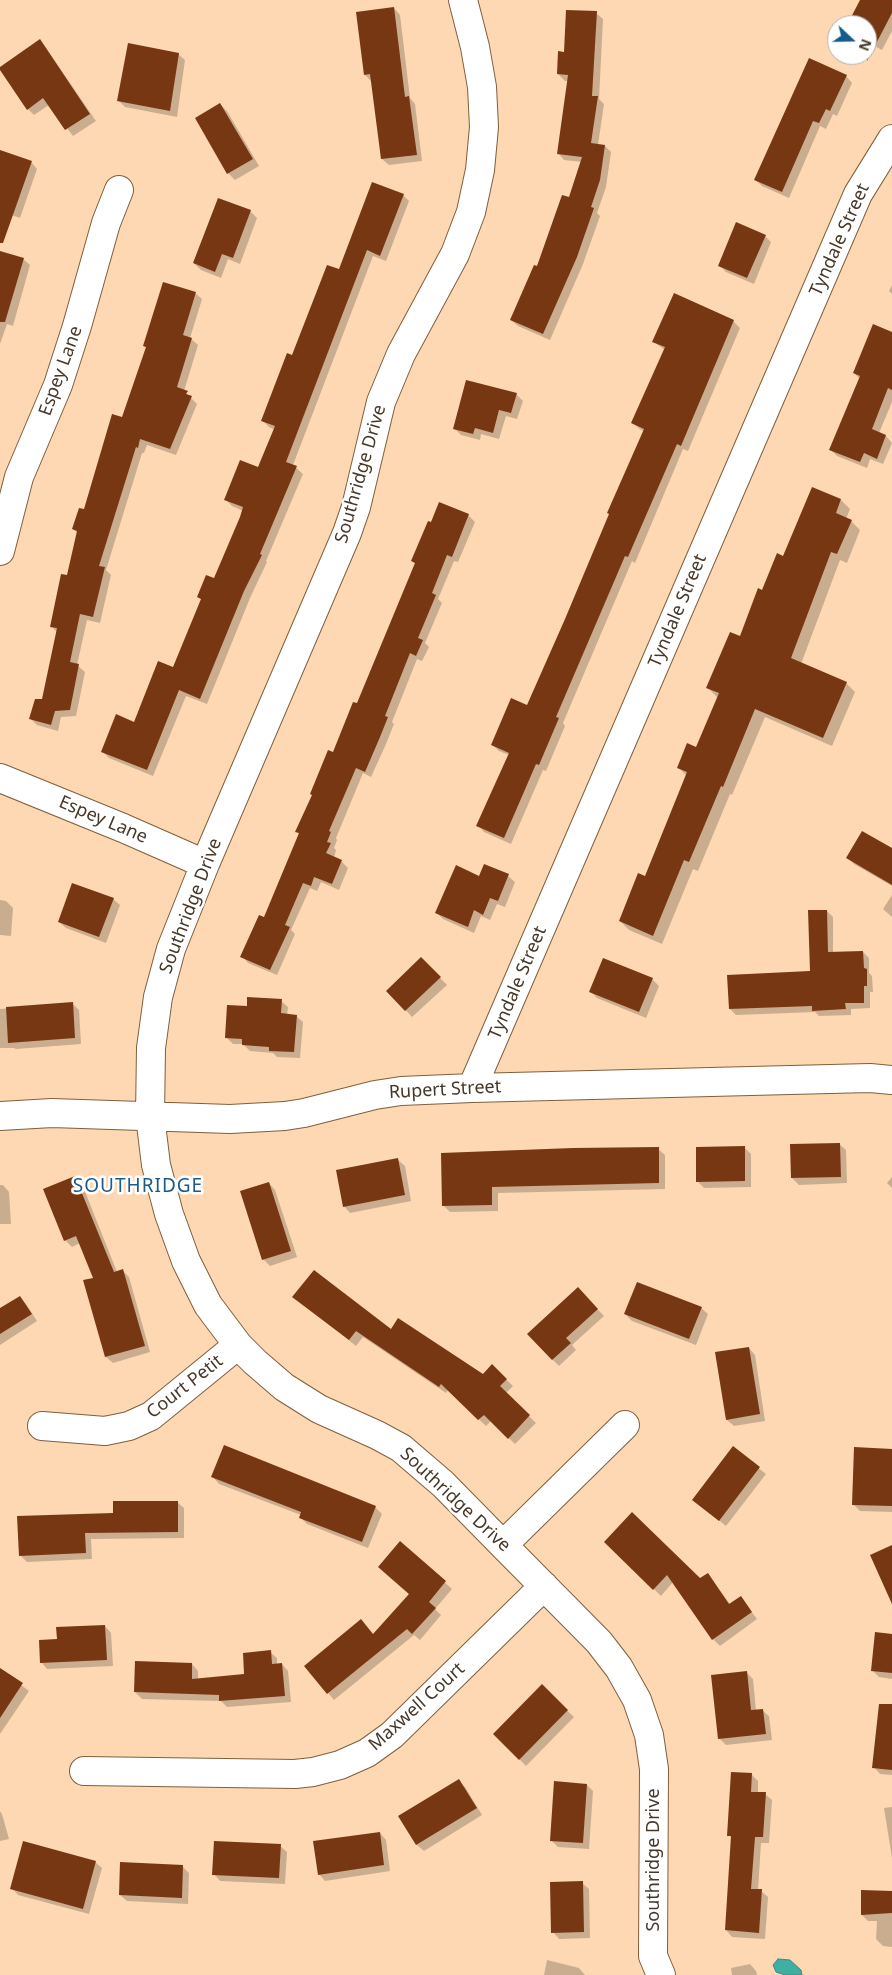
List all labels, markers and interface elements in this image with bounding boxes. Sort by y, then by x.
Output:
north arrow [827,15,877,65]
text: N [855,36,876,54]
street label: Tyndale Street [806,180,874,300]
street label: Espey Lane [35,323,87,419]
street label: Southridge Drive [331,402,391,546]
street label: Tyndale Street [644,551,712,671]
street label: Espey Lane [55,792,151,848]
street label: Southridge Drive [155,835,227,977]
street label: Tyndale Street [484,923,552,1043]
street label: Rupert Street [388,1076,502,1104]
district label: SOUTHRIDGE [72,1176,204,1198]
street label: Court Petit [143,1351,227,1423]
street label: Southridge Drive [395,1443,515,1557]
street label: Maxwell Court [365,1658,469,1756]
street label: Southridge Drive [643,1788,665,1932]

